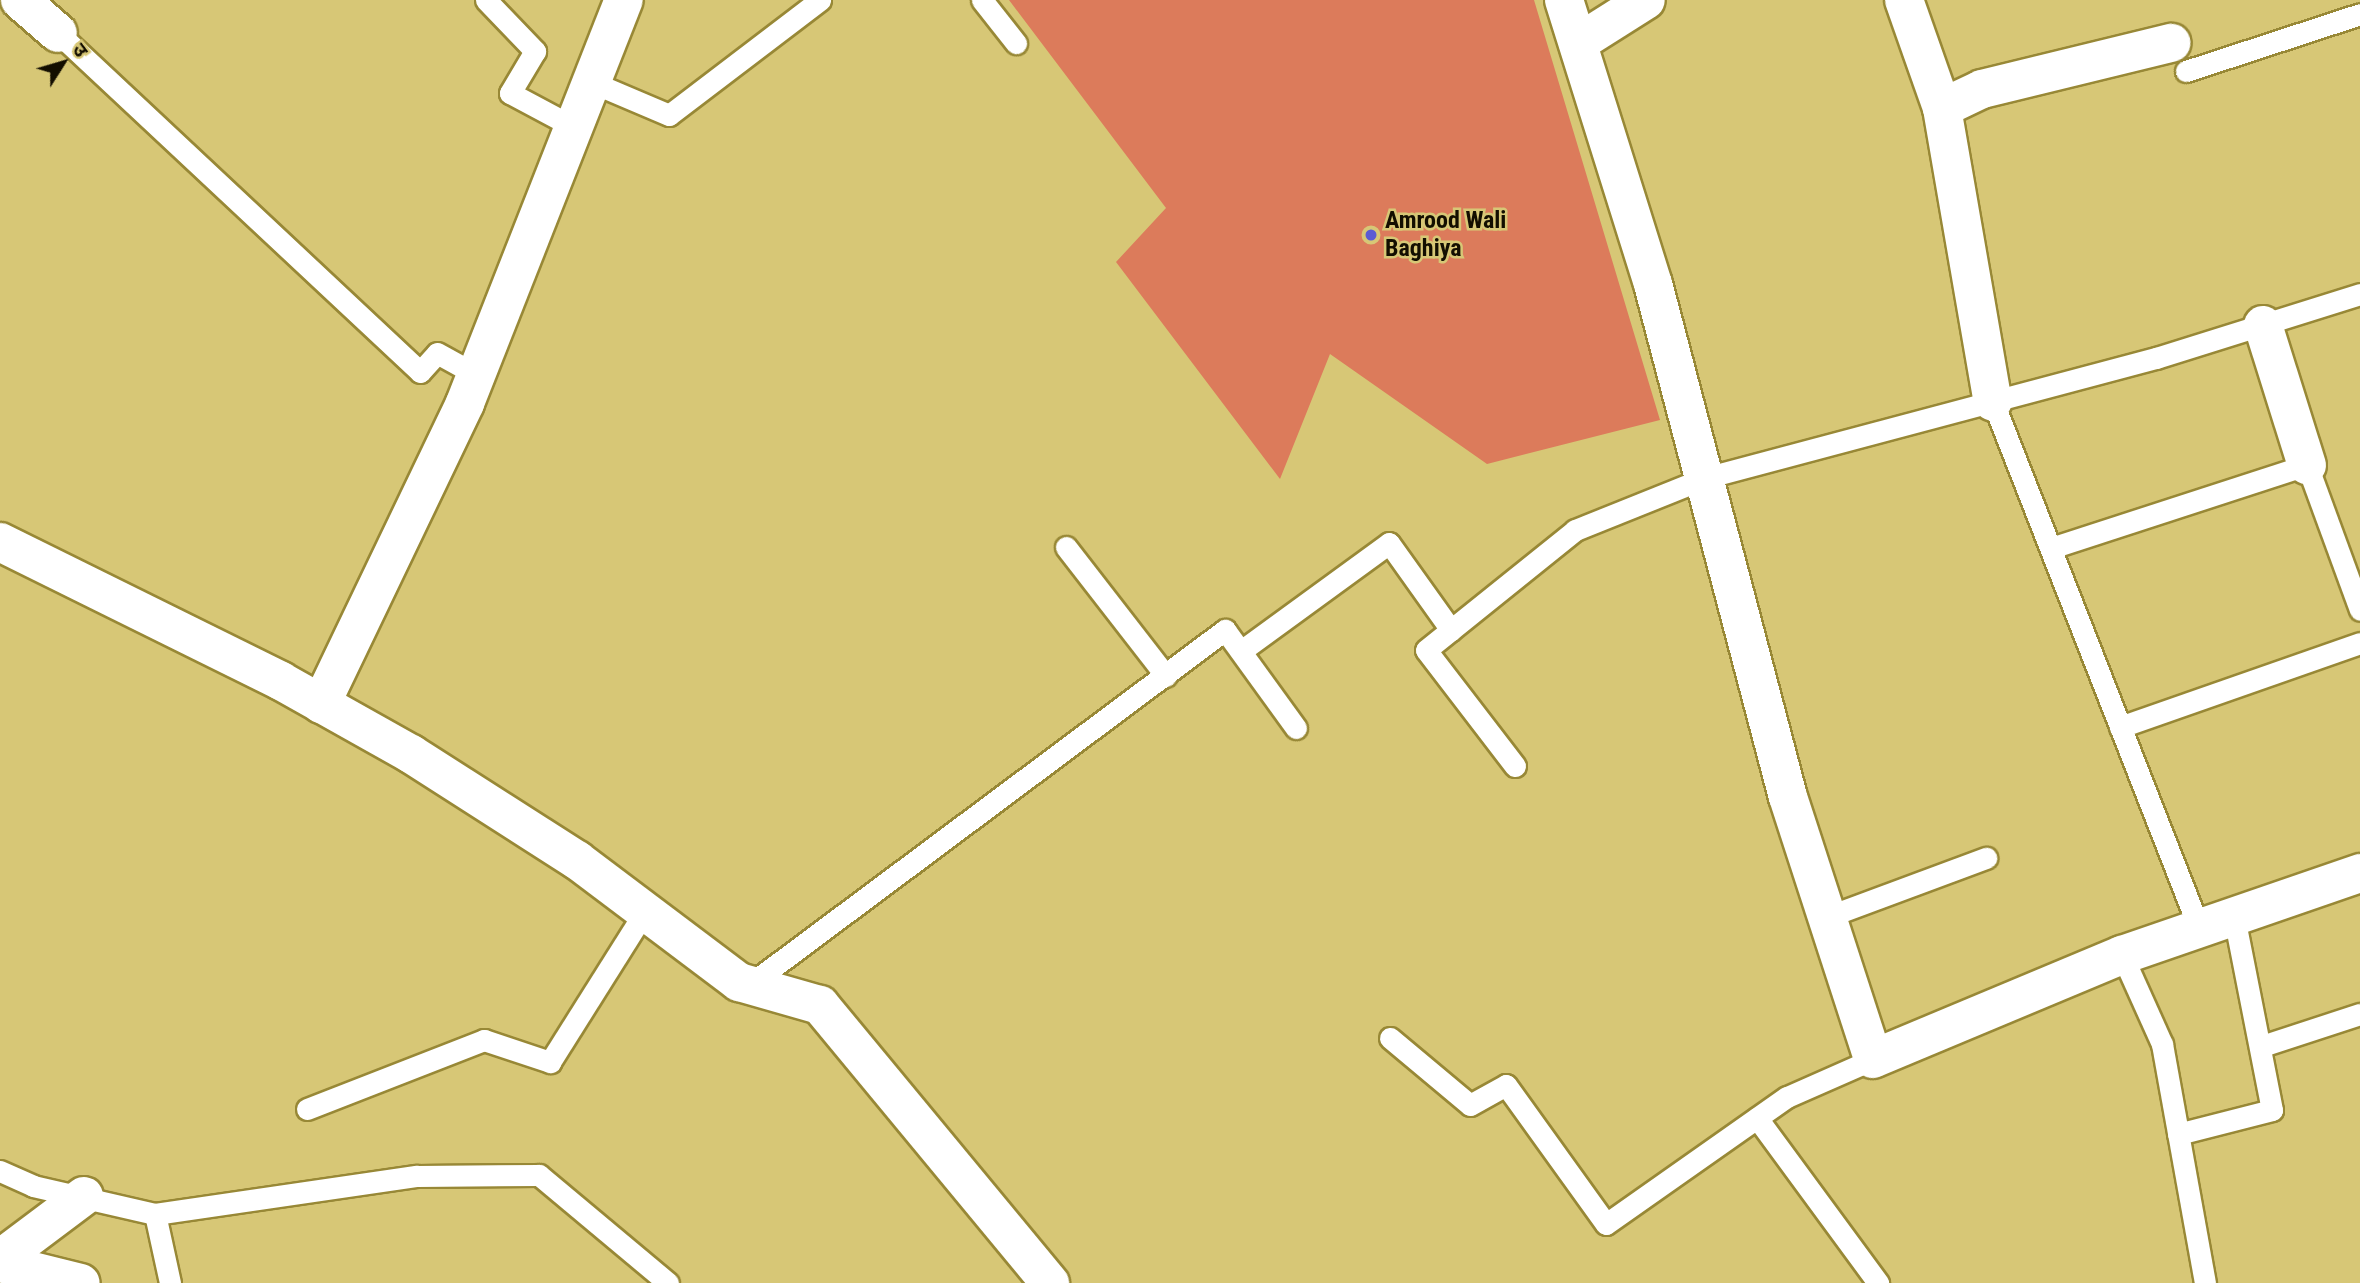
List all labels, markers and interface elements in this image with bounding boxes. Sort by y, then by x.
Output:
north arrow [28,28,98,98]
text: उ [68,39,93,61]
place label: Amrood Wali Baghiya [1385,207,1506,263]
marker: Amrood Wali Baghiya [1363,227,1379,243]

